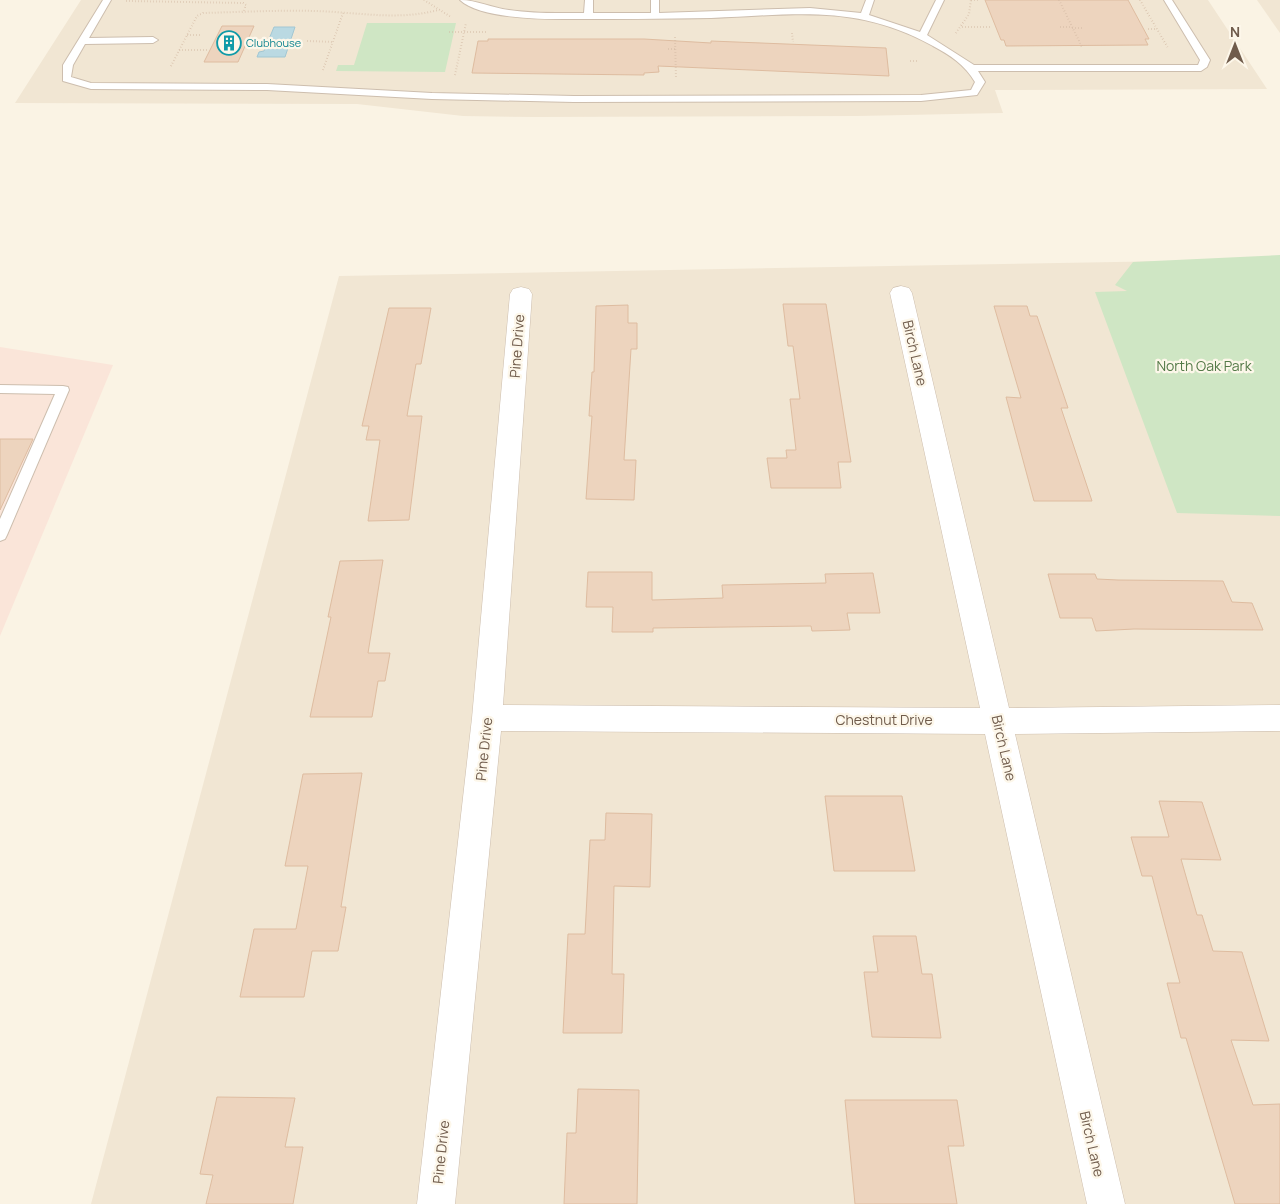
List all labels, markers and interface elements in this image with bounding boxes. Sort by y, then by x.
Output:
north arrow [1210,20,1260,70]
text: N [1230,22,1240,41]
building icon: Clubhouse [216,30,242,56]
place label: Clubhouse [246,35,302,50]
street label: Pine Drive [505,314,528,378]
street label: Birch Lane [899,318,932,388]
park label: North Oak Park [1156,356,1253,375]
street label: Chestnut Drive [835,710,933,729]
street label: Birch Lane [988,713,1021,783]
street label: Pine Drive [471,716,496,782]
street label: Birch Lane [1076,1109,1109,1179]
street label: Pine Drive [428,1119,453,1185]

